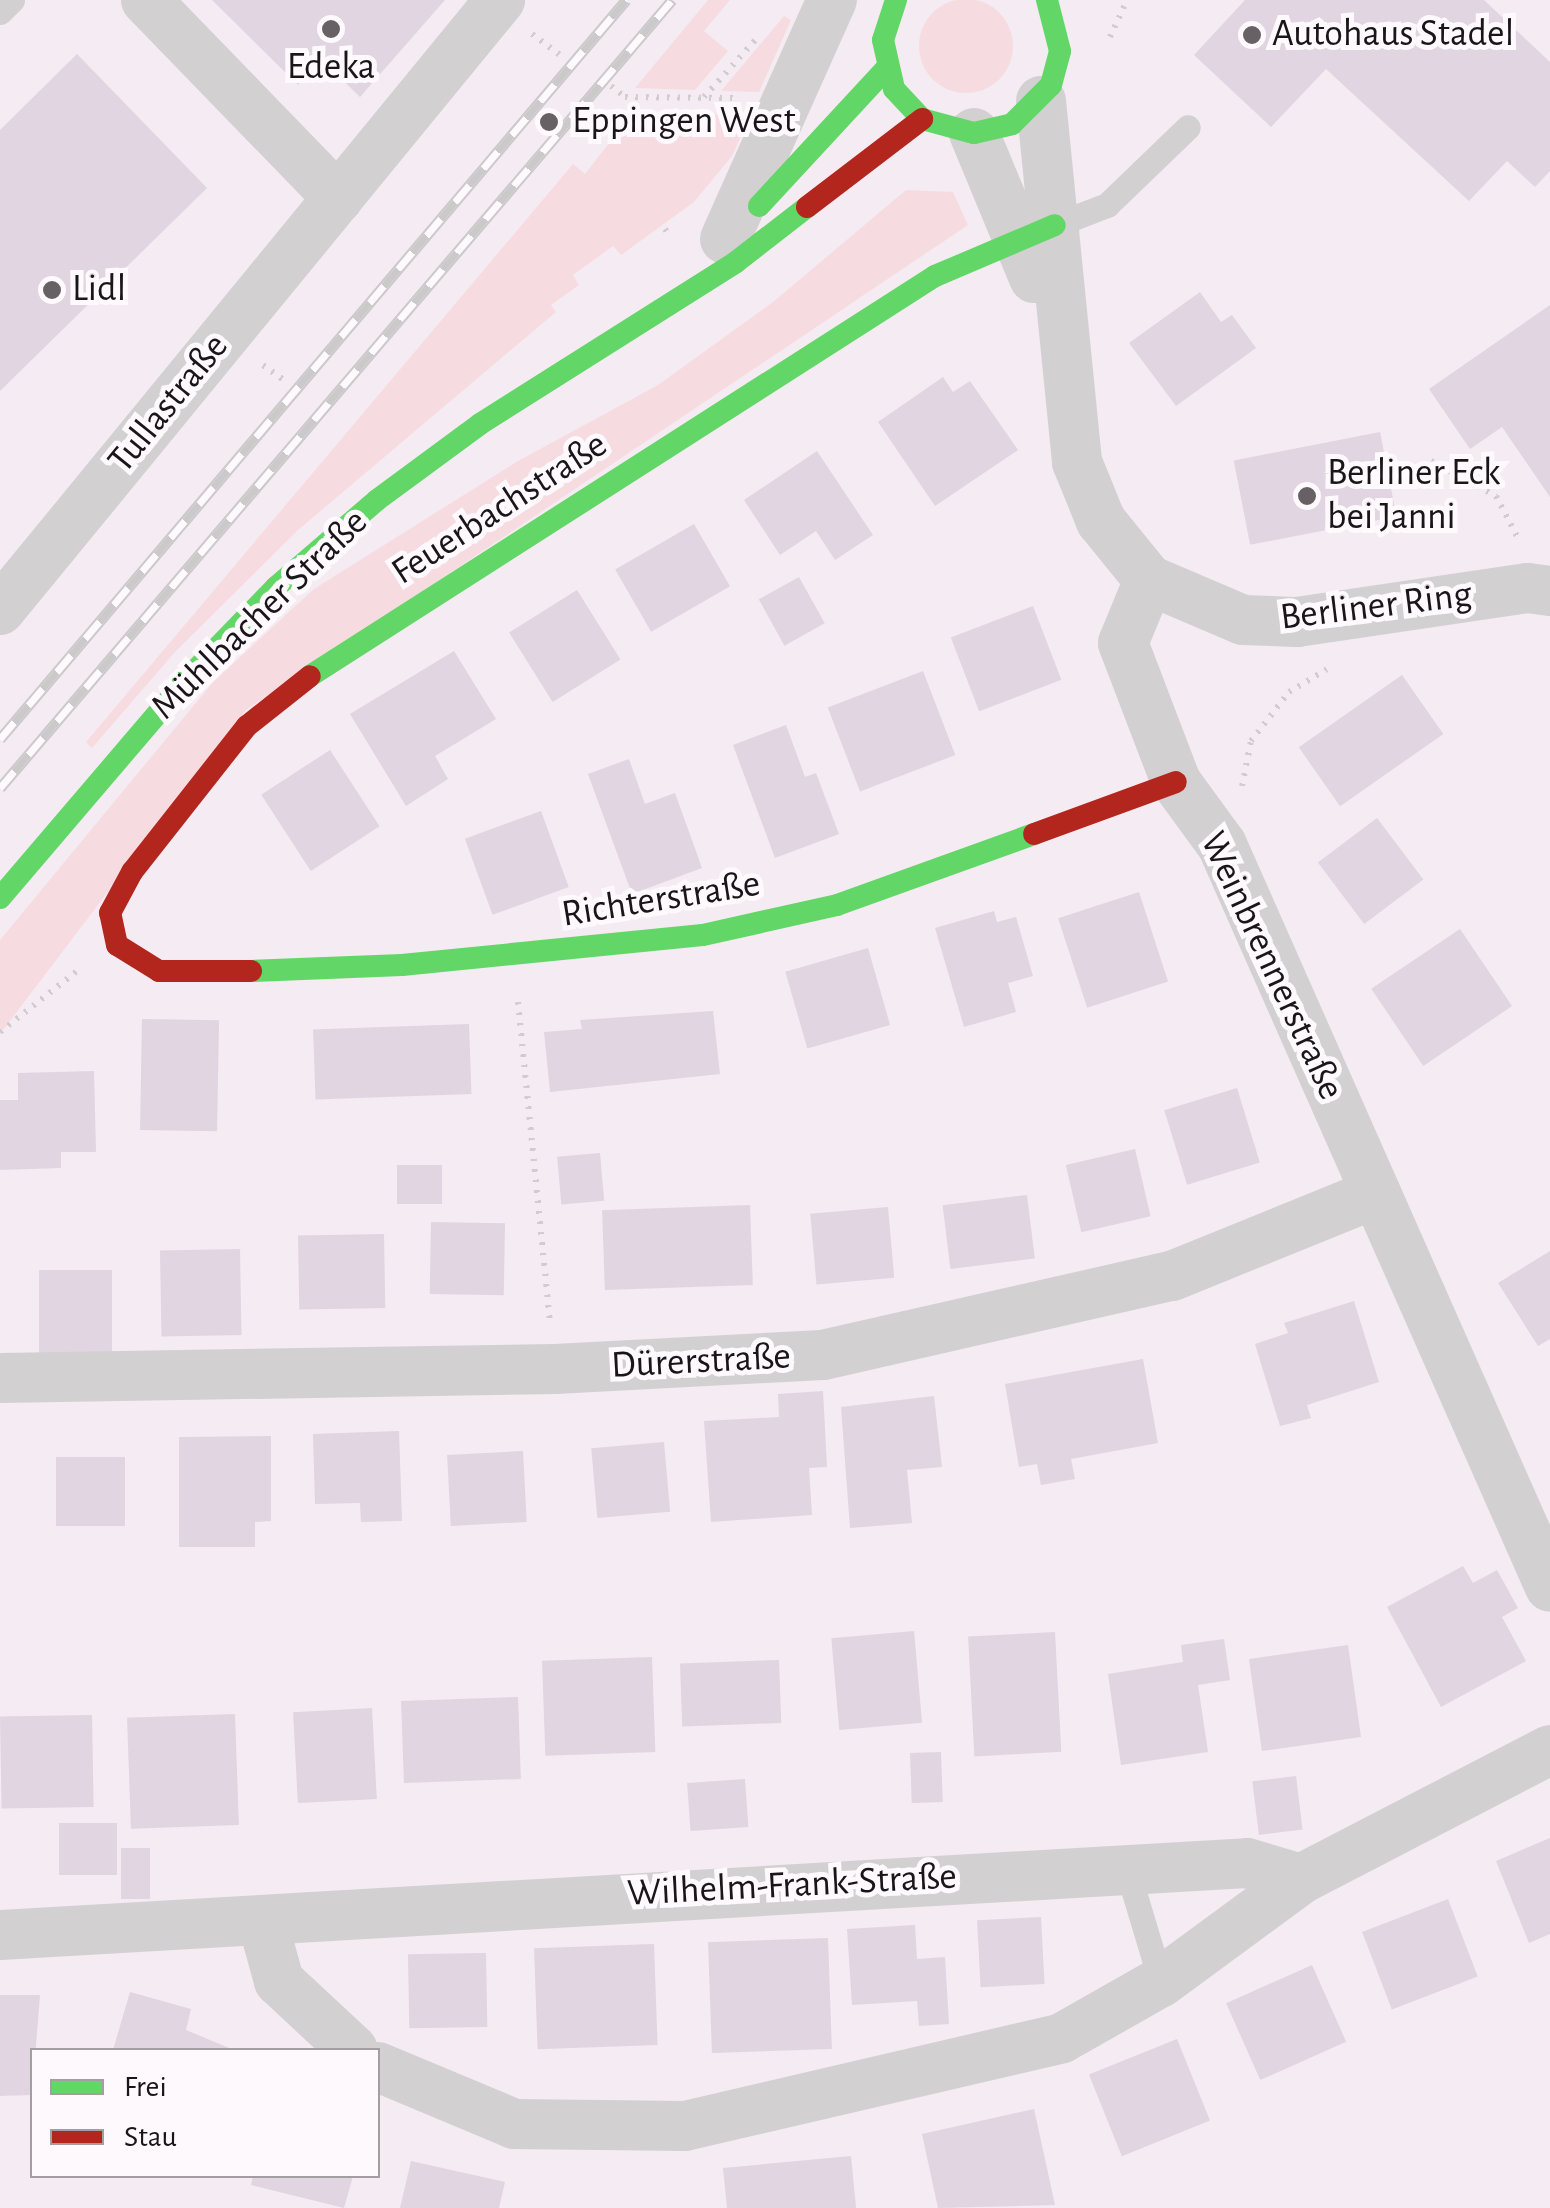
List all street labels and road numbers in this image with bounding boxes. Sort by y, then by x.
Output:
street label: Tullastraße [99,325,239,483]
street label: Feuerbachstraße [384,422,616,596]
street label: Mühlbacher Straße [142,500,378,730]
street label: Berliner Ring [1278,573,1474,641]
street label: Weinbrennerstraße [1189,825,1353,1107]
street label: Richterstraße [559,862,763,938]
street label: Dürerstraße [610,1335,792,1389]
street label: Wilhelm-Frank-Straße [626,1855,958,1917]

